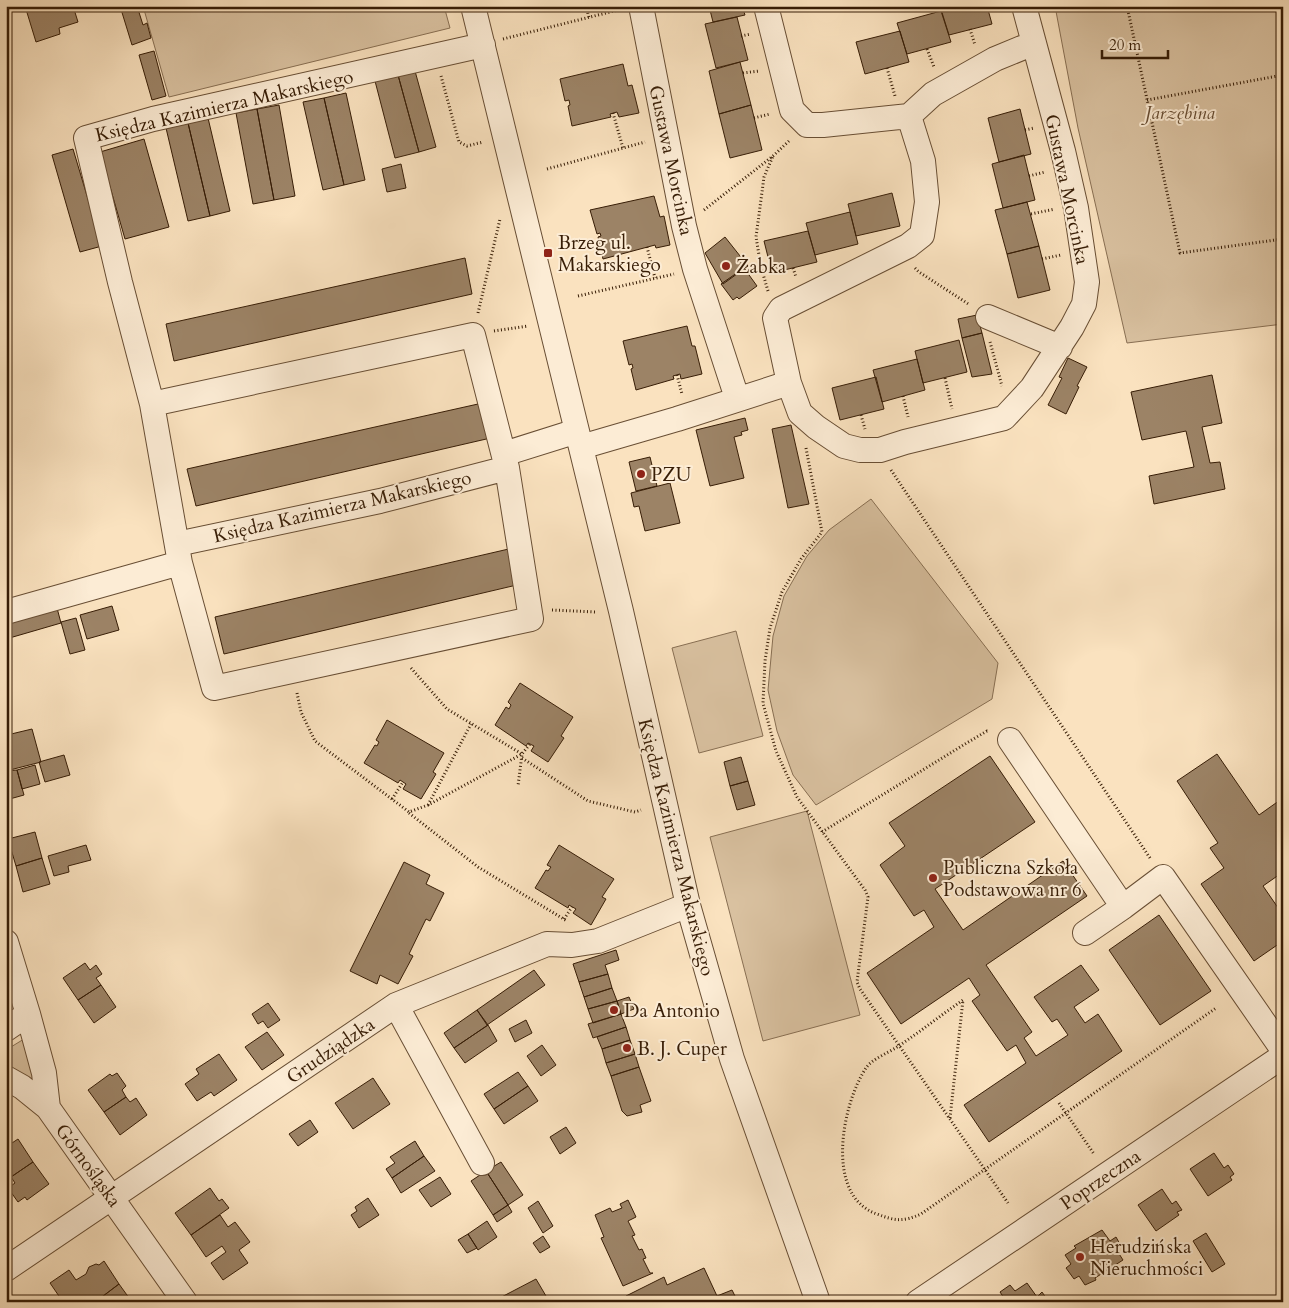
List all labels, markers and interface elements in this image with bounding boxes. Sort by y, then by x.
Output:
scale bar [1102,28,1168,60]
text: 20 m [1109,35,1141,55]
street label: Księdza Kazimierza Makarskiego [93,64,356,148]
street label: Gustawa Morcinka [642,83,700,238]
park label: Jarzębina [1141,100,1216,126]
street label: Gustawa Morcinka [1038,112,1096,267]
place label: Brzeg ul. Makarskiego [558,230,661,278]
marker: Brzeg ul. Makarskiego [542,247,554,259]
place label: Żabka [736,254,786,280]
marker: Żabka [720,260,732,272]
place label: PZU [651,462,692,488]
street label: Księdza Kazimierza Makarskiego [211,465,474,549]
marker: PZU [635,468,647,480]
street label: Księdza Kazimierza Makarskiego [631,716,721,979]
place label: Publiczna Szkoła Podstawowa nr 6 [943,855,1082,903]
marker: Publiczna Szkoła Podstawowa nr 6 [927,872,939,884]
place label: Da Antonio [624,998,720,1024]
marker: Da Antonio [608,1004,620,1016]
street label: Grudziądzka [281,1012,380,1090]
place label: B. J. Cuper [637,1036,727,1062]
marker: B. J. Cuper [621,1042,633,1054]
street label: Górnośląska [49,1119,127,1213]
street label: Poprzeczna [1055,1143,1146,1216]
place label: Herudzińska Nieruchmości [1090,1234,1203,1282]
marker: Herudzińska Nieruchmości [1074,1251,1086,1263]

